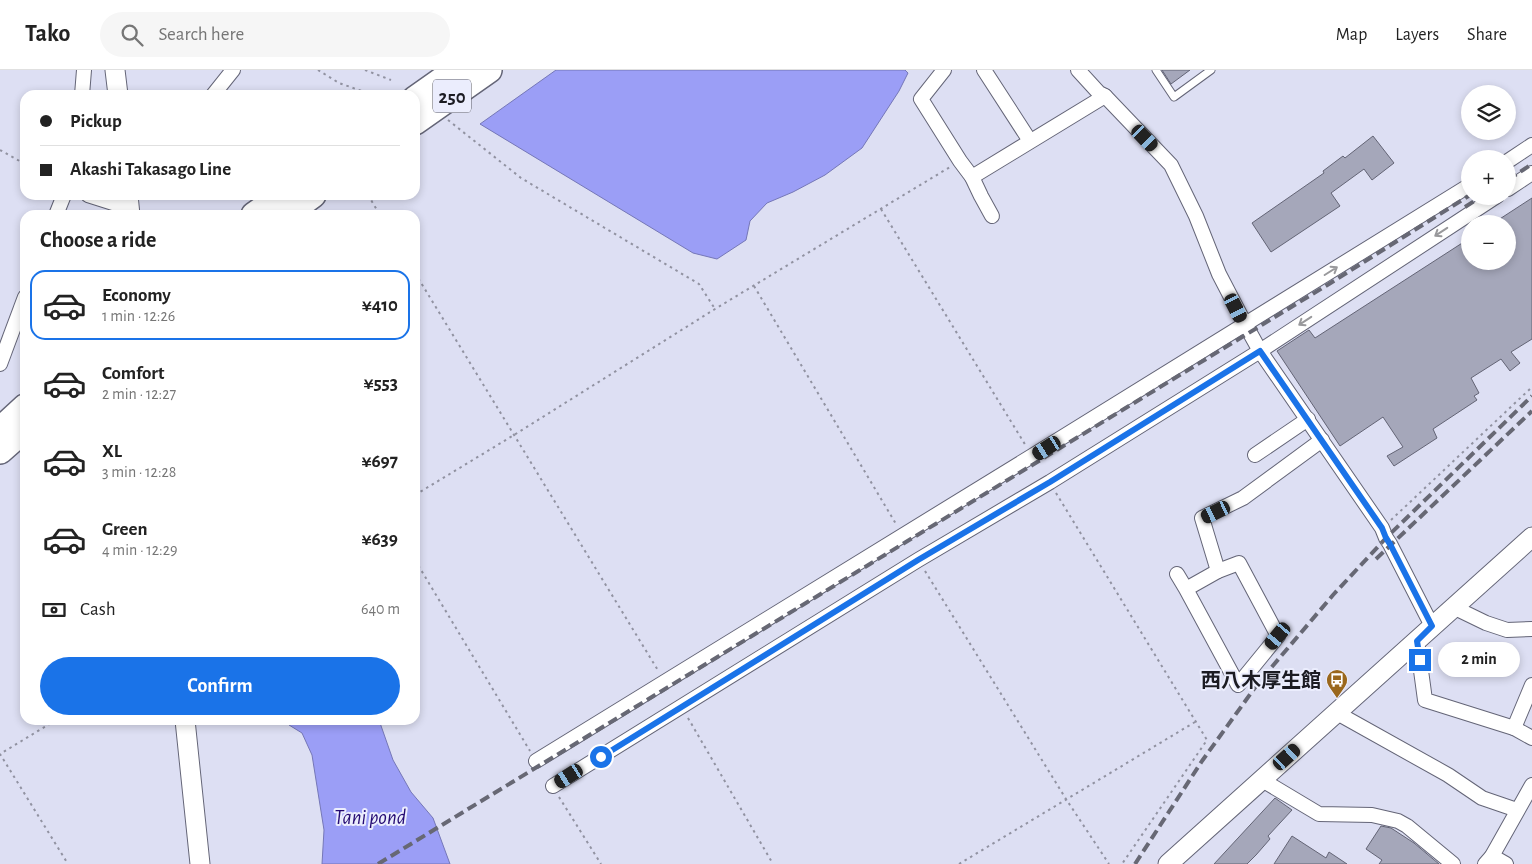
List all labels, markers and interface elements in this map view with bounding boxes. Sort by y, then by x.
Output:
search box [100,12,450,57]
icon: search [118,21,146,49]
text: Tako [25,22,70,46]
text: Search here [158,25,244,44]
text: Map [1336,26,1367,44]
text: Layers [1395,26,1439,44]
text: Share [1467,26,1507,44]
road number: 250 [433,80,471,112]
map controls [1461,85,1516,270]
button: layers [1461,85,1516,140]
text: Pickup [70,112,122,131]
car [1129,122,1160,154]
button: + [1461,150,1516,205]
text: Akashi Takasago Line [70,160,231,179]
button: − [1461,215,1516,270]
one-way arrow [1434,227,1448,238]
text: Choose a ride [40,229,156,251]
one-way arrow [1324,265,1338,276]
icon: car [42,283,87,328]
text: Economy [102,286,171,305]
car [1222,291,1249,325]
text: ¥410 [362,296,398,315]
text: 1 min · 12:26 [102,308,175,324]
one-way arrow [1298,316,1312,327]
icon: car [42,361,87,406]
text: Comfort [102,364,164,383]
text: ¥553 [363,374,398,393]
text: 2 min · 12:27 [102,386,176,402]
car [1030,434,1063,462]
icon: car [42,439,87,484]
text: XL [102,442,122,461]
text: ¥697 [361,452,398,471]
text: 3 min · 12:28 [102,464,176,480]
car [1199,499,1232,525]
icon: car [42,517,87,562]
text: Green [102,520,148,539]
text: ¥639 [361,530,398,549]
text: 4 min · 12:29 [102,542,177,558]
icon: cash [40,596,68,624]
text: Cash [80,600,116,619]
text: 640 m [361,601,400,617]
car [1262,620,1293,652]
callout: 2 min [1438,642,1520,678]
route end [1409,649,1431,671]
text: 2 min [1461,651,1497,667]
button: Confirm [40,657,400,715]
bus stop icon: 西八木厚生館 [1325,668,1349,699]
place label: 西八木厚生館 [1201,670,1321,691]
car [1270,741,1303,773]
route start [590,746,612,768]
car [552,762,585,790]
water label: Tani pond [334,807,406,829]

